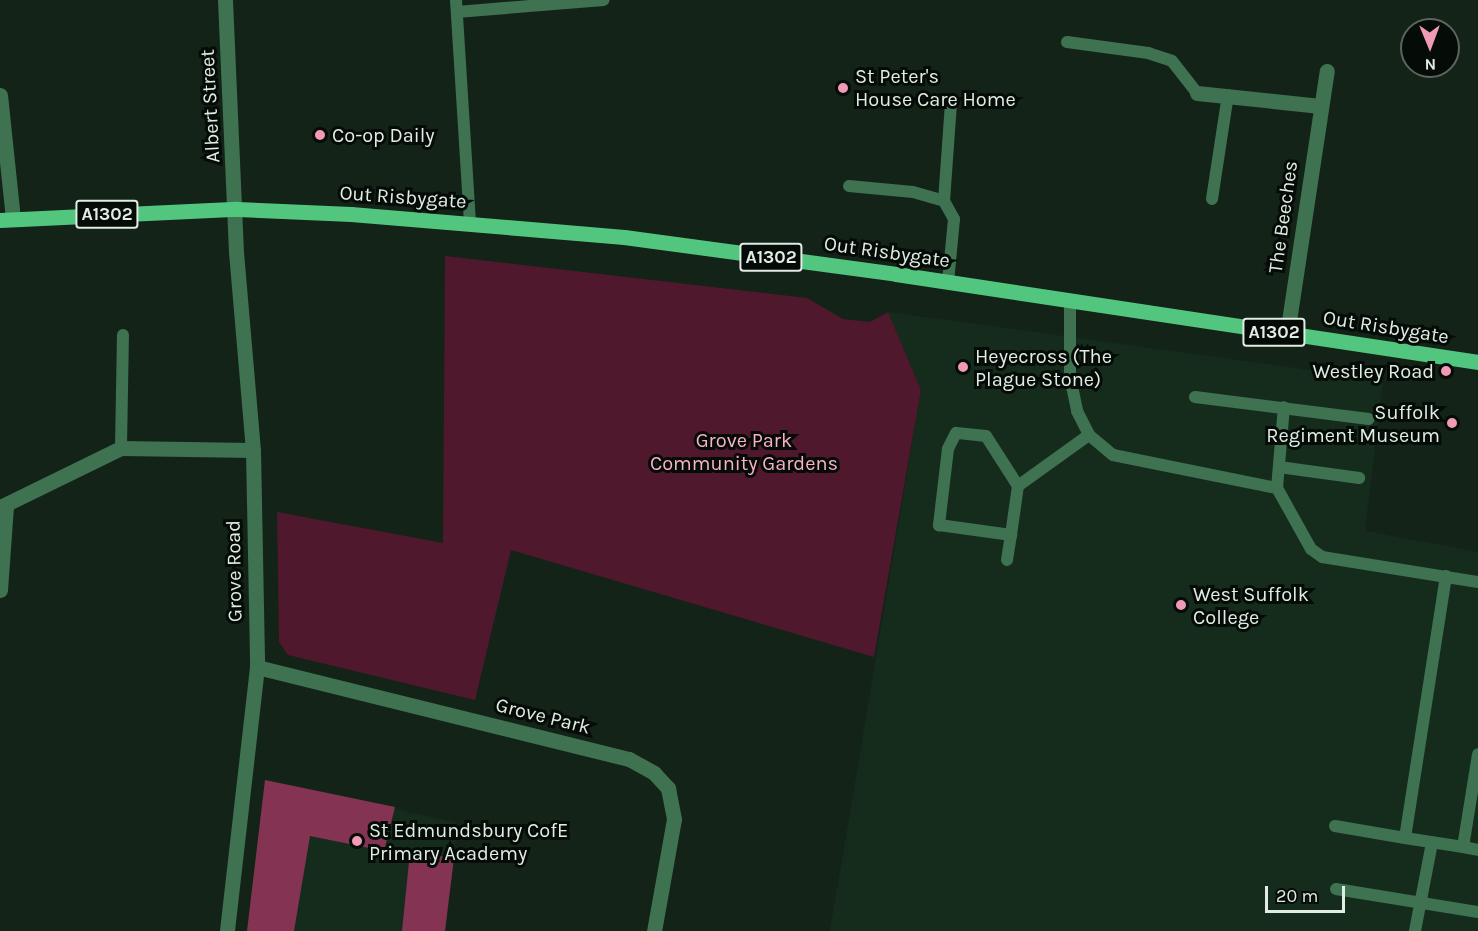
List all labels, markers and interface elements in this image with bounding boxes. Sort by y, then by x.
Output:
north arrow [1400,18,1460,78]
street label: Albert Street [195,49,225,163]
text: N [1424,55,1436,74]
place label: St Peter's House Care Home [855,64,1016,111]
marker: St Peter's House Care Home [836,81,850,95]
place label: Co-op Daily [332,123,435,147]
marker: Co-op Daily [313,128,327,142]
street label: The Beeches [1263,159,1303,275]
street label: Out Risbygate [339,181,467,213]
road number: A1302 [74,199,140,229]
street label: Out Risbygate [822,231,952,273]
road number: A1302 [738,242,804,272]
street label: Out Risbygate [1321,305,1451,349]
road number: A1302 [1241,317,1307,347]
place label: Heyecross (The Plague Stone) [975,344,1112,391]
place label: Westley Road [1312,359,1434,383]
marker: Heyecross (The Plague Stone) [956,360,970,374]
marker: Westley Road [1439,364,1453,378]
place label: Suffolk Regiment Museum [1266,400,1440,447]
marker: Suffolk Regiment Museum [1445,416,1459,430]
park label: Grove Park Community Gardens [650,428,838,475]
street label: Grove Road [221,520,247,622]
place label: West Suffolk College [1193,582,1309,629]
marker: West Suffolk College [1174,598,1188,612]
street label: Grove Park [493,693,593,739]
place label: St Edmundsbury CofE Primary Academy [369,818,568,865]
marker: St Edmundsbury CofE Primary Academy [350,834,364,848]
scale bar [1268,874,1348,912]
text: 20 m [1276,885,1318,907]

